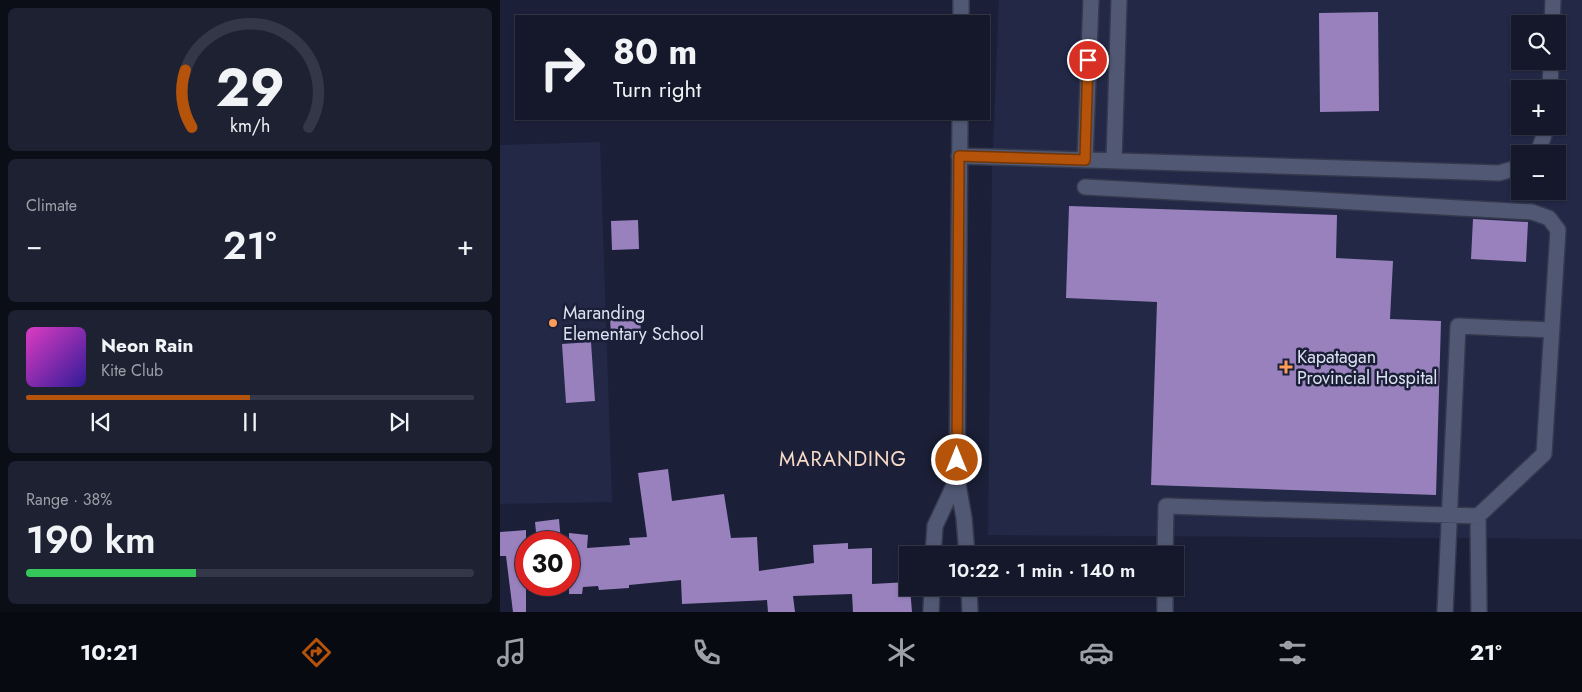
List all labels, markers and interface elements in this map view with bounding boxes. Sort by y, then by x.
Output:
map controls [1511,15,1566,200]
button: search [1511,15,1566,70]
text: 80 m [613,27,697,77]
icon: right [530,35,595,100]
pin [1067,39,1109,81]
icon: arrive [1074,46,1102,74]
text: 29 [216,50,284,126]
text: Turn right [613,73,701,105]
button: + [1511,80,1566,135]
text: km/h [230,113,270,139]
button: − [1511,145,1566,200]
text: Climate [26,194,77,217]
text: 21° [223,218,276,273]
text: − [26,225,43,266]
text: + [457,225,474,266]
place label: Maranding Elementary School [563,300,704,347]
marker: Maranding Elementary School [547,317,559,329]
text: Neon Rain [101,332,194,359]
place label: Kapatagan Provincial Hospital [1297,344,1438,391]
text: Kite Club [101,359,163,382]
marker: Kapatagan Provincial Hospital [1279,360,1293,374]
icon: previous [87,408,115,436]
icon: pause [236,408,264,436]
icon: next [385,408,413,436]
position arrow [930,433,982,485]
district label: MARANDING [779,445,907,474]
text: Range · 38% [26,488,112,511]
text: 190 km [26,512,156,567]
speed limit sign: 30 [515,531,580,596]
text: 10:22 · 1 min · 140 m [948,557,1135,584]
icon: directions [299,635,334,670]
icon: music [494,635,529,670]
icon: phone [689,635,724,670]
icon: climate [884,635,919,670]
icon: car [1079,635,1114,670]
icon: filters [1275,635,1310,670]
text: 10:21 [80,636,139,668]
text: 21° [1470,636,1502,668]

